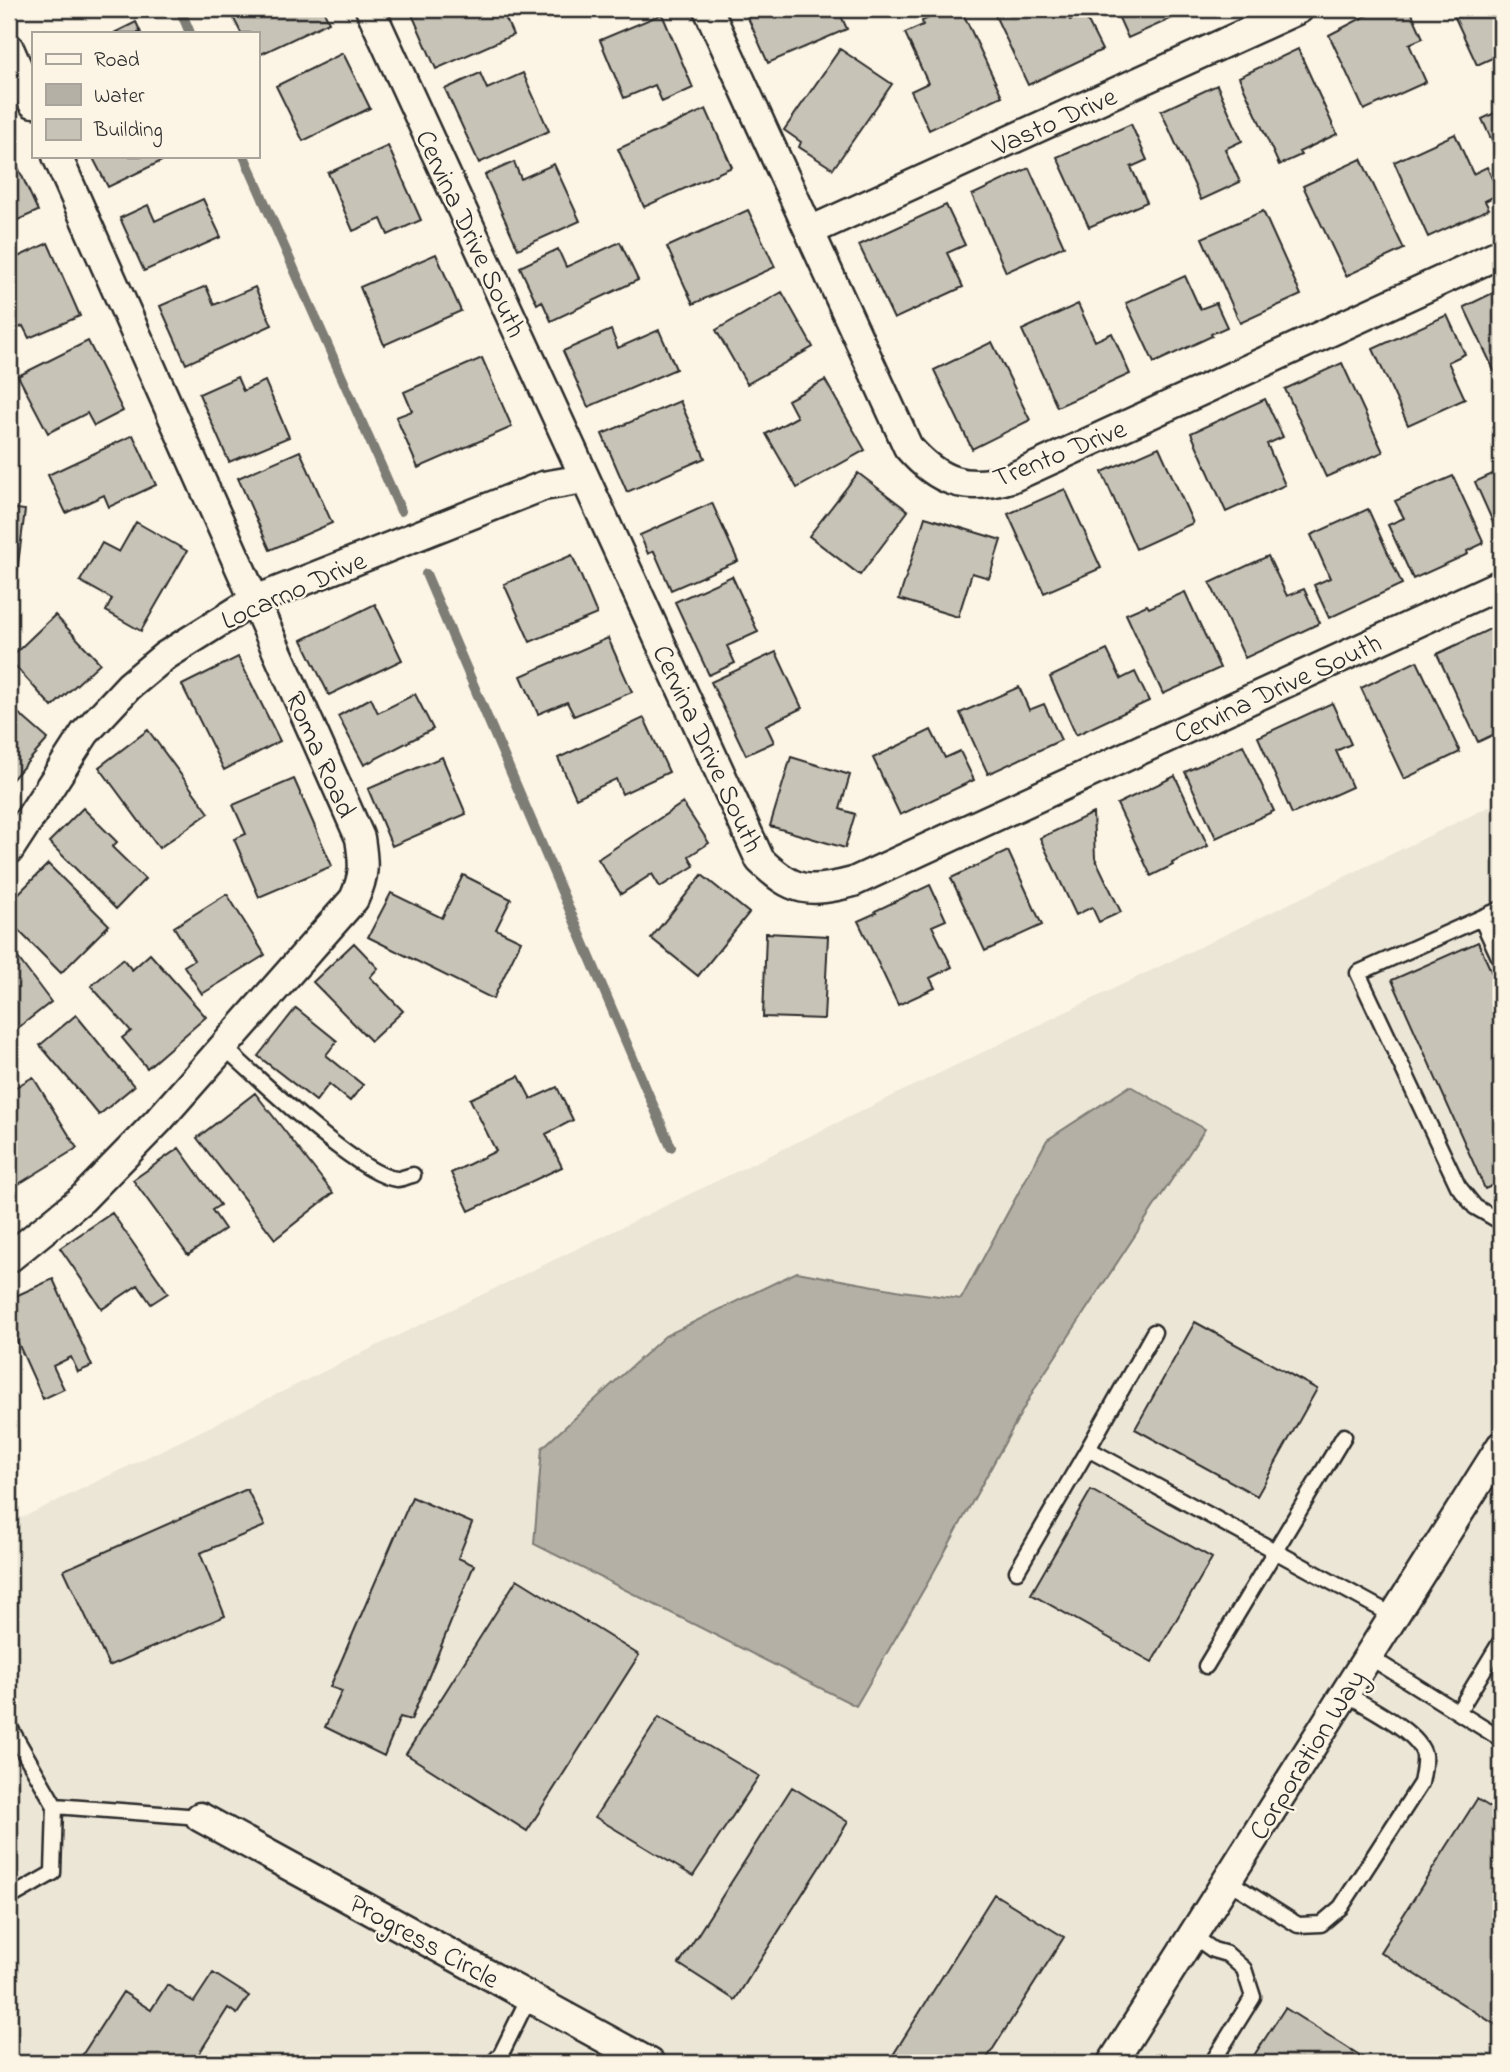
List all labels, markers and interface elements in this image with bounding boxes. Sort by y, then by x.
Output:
legend [32,32,259,158]
text: Road [94,46,140,76]
street label: Vasto Drive [986,77,1124,169]
text: Water [94,82,145,112]
text: Building [93,116,163,148]
street label: Cervina Drive South [403,124,535,345]
street label: Trento Drive [987,410,1134,501]
street label: Locarno Drive [215,542,374,642]
street label: Cervina Drive South [1168,624,1389,756]
street label: Cervina Drive South [640,639,772,860]
street label: Roma Road [273,686,365,826]
street label: Corporation Way [1240,1663,1378,1849]
street label: Progress Circle [341,1885,506,2001]

